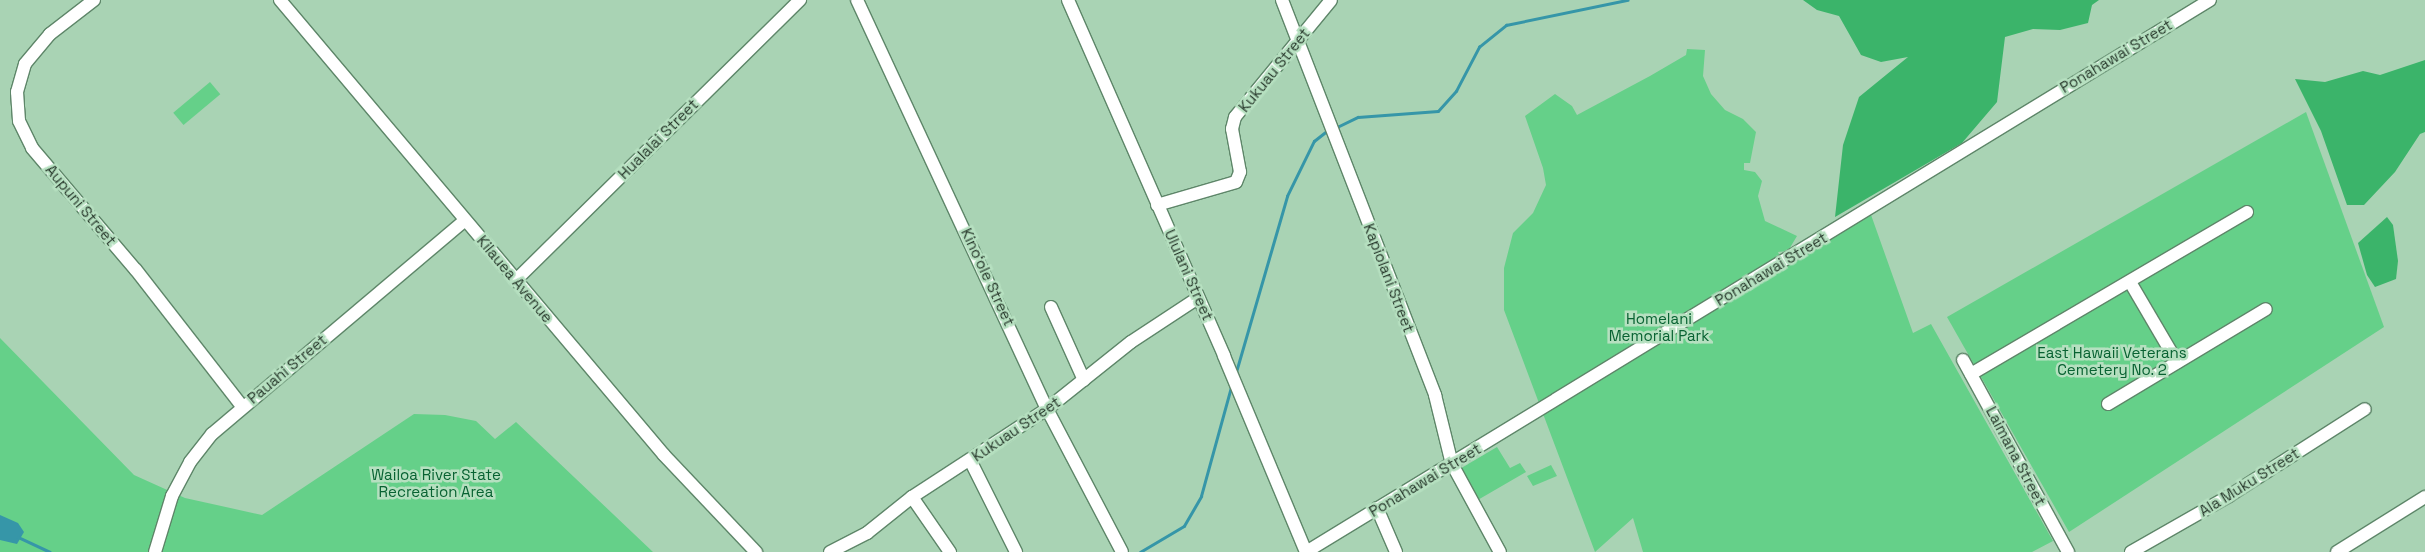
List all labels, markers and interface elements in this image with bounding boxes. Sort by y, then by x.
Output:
street label: Ponahawai Street [2057,15,2175,97]
street label: Kukuau Street [1235,24,1313,116]
street label: Hualalai Street [614,95,702,183]
street label: Aupuni Street [42,161,120,249]
street label: Kapiolani Street [1360,221,1418,335]
street label: Kinoʻole Street [958,225,1018,329]
street label: Ululani Street [1161,227,1217,323]
street label: Ponahawai Street [1712,228,1830,310]
street label: Kilauea Avenue [473,232,557,326]
park label: Homelani Memorial Park [1609,309,1709,344]
street label: Pauahi Street [244,331,330,407]
park label: East Hawaii Veterans Cemetery No. 2 [2037,343,2187,378]
street label: Kukuau Street [968,393,1064,465]
street label: Laimana Street [1982,403,2050,509]
street label: Ponahawai Street [1366,439,1484,521]
street label: Ala Muku Street [2196,444,2302,520]
park label: Wailoa River State Recreation Area [371,465,501,500]

